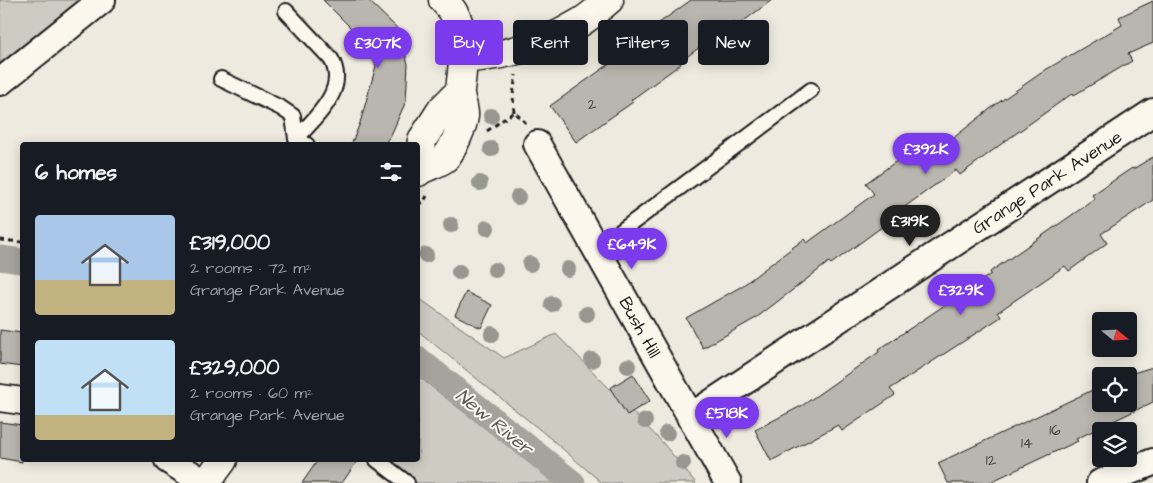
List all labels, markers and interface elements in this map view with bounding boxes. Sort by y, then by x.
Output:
chip: Buy [435,20,503,65]
chip: Rent [513,20,588,65]
chip: Filters [598,20,688,65]
chip: New [698,20,769,65]
pin: £307K [343,27,413,69]
text: £307K [355,32,401,54]
house number: 2 [588,94,597,115]
street label: Grange Park Avenue [967,124,1128,241]
pin: £392K [891,132,961,175]
text: £392K [904,138,948,160]
text: 6 homes [35,158,117,187]
icon: filters [377,158,405,186]
pin: £319K [875,204,945,247]
text: £319K [891,210,929,232]
text: £319,000 [190,228,270,257]
pin: £649K [597,228,667,270]
text: £649K [608,233,656,255]
icon: home [75,235,135,295]
text: 2 rooms · 72 m² [190,257,312,279]
pin: £329K [926,274,996,316]
text: Grange Park Avenue [190,279,345,301]
text: £329K [939,279,983,301]
street label: Bush Hill [613,292,667,362]
north arrow [1092,312,1138,358]
map controls [1092,312,1137,467]
text: £329,000 [190,353,279,382]
icon: home [75,360,135,420]
button: locate [1092,367,1137,412]
text: 2 rooms · 60 m² [190,382,313,404]
water label: New River [450,383,540,463]
pin: £518K [692,396,762,439]
text: £518K [706,402,748,424]
text: Grange Park Avenue [190,404,345,426]
house number: 16 [1049,420,1061,441]
button: layers [1092,422,1137,467]
house number: 14 [1021,433,1033,454]
house number: 12 [986,450,997,471]

